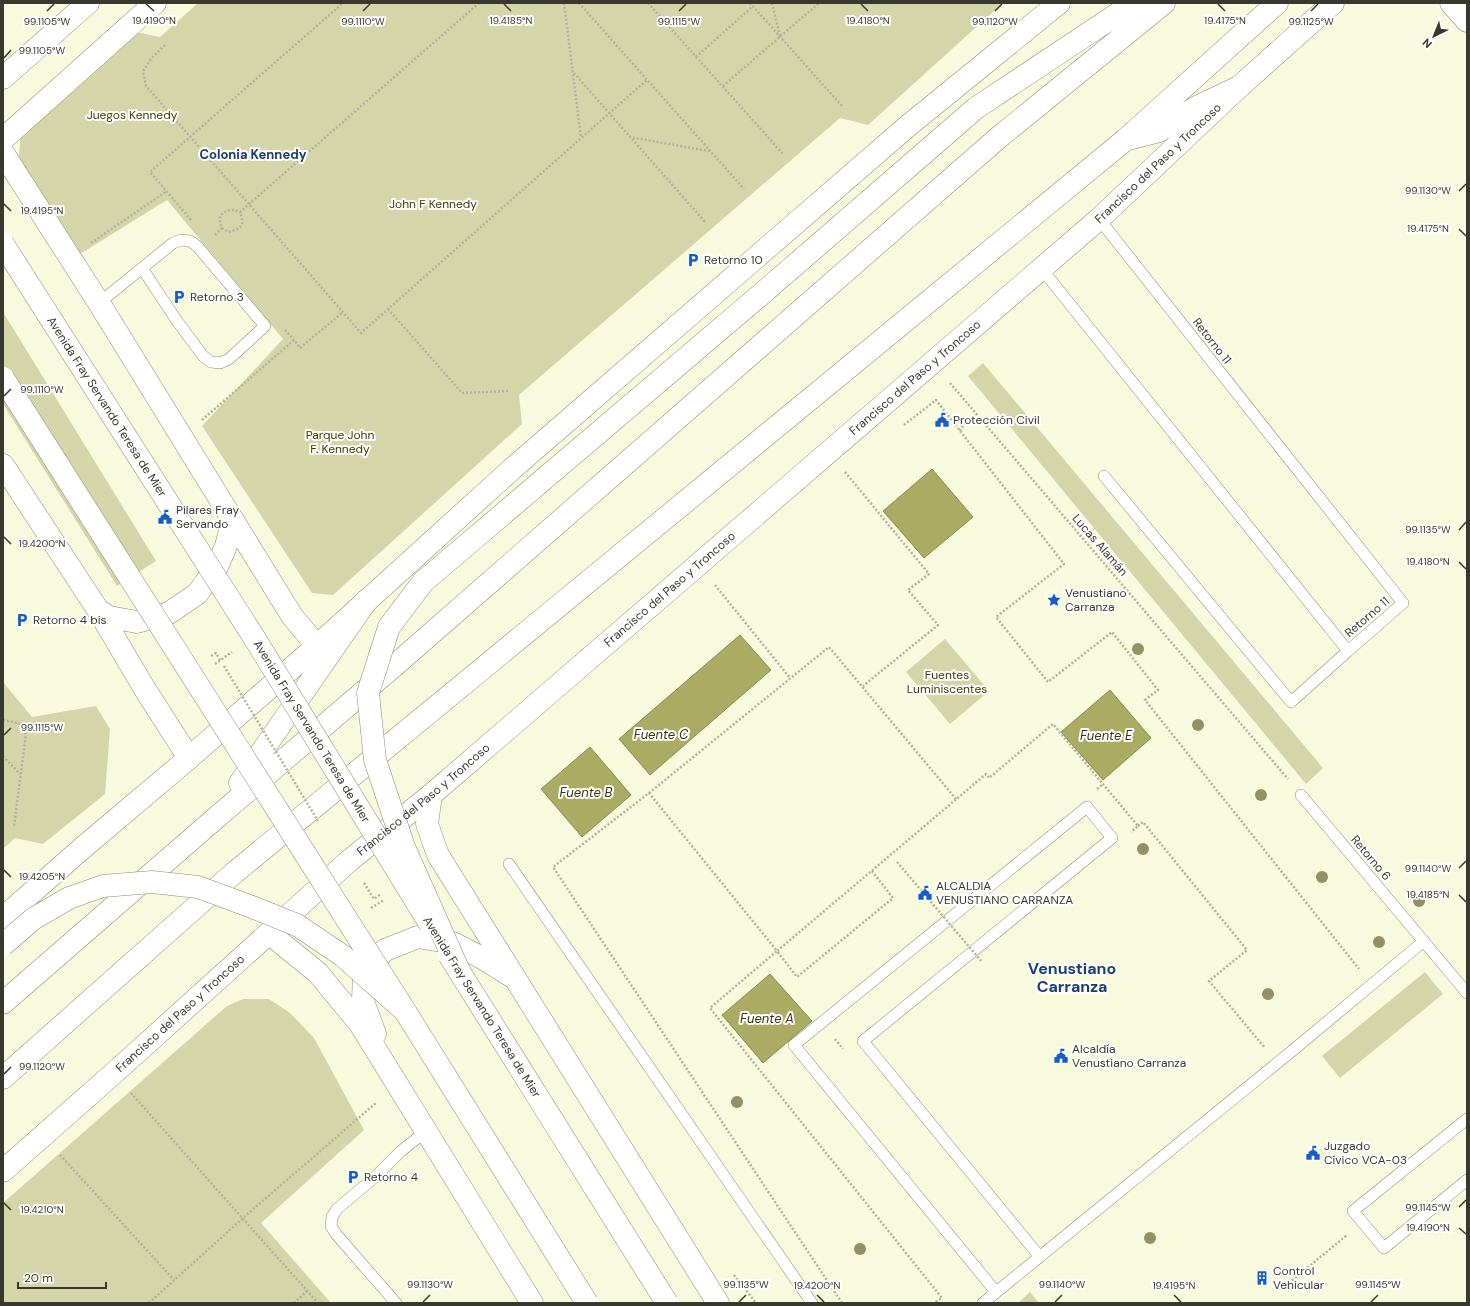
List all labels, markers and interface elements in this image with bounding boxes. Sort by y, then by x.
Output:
text: 19.4190°N [132,14,176,27]
text: 19.4185°N [490,14,532,27]
text: 19.4180°N [846,14,890,27]
text: 19.4175°N [1204,14,1246,27]
text: 99.1105°W [24,15,70,28]
text: 99.1110°W [341,15,385,28]
text: 99.1115°W [658,15,701,28]
text: 99.1120°W [972,15,1018,28]
text: 99.1125°W [1288,15,1334,28]
north arrow [1414,16,1454,56]
text: N [1419,35,1435,51]
text: 99.1105°W [19,44,65,57]
street label: Francisco del Paso y Troncoso [1091,100,1225,227]
park label: Juegos Kennedy [87,107,178,123]
district label: Colonia Kennedy [199,146,307,163]
text: 99.1130°W [1405,184,1451,197]
park label: John F Kennedy [389,196,477,212]
text: 19.4195°N [21,204,64,217]
text: 19.4175°N [1407,222,1449,235]
parking icon: Retorno 10 [685,252,701,268]
place label: Retorno 10 [704,252,763,268]
parking icon: Retorno 3 [171,289,187,305]
place label: Retorno 3 [190,289,244,305]
street label: Avenida Fray Servando Teresa de Mier [43,313,171,500]
street label: Retorno 11 [1189,315,1235,367]
street label: Francisco del Paso y Troncoso [846,317,984,439]
text: 99.1110°W [20,383,64,396]
public building icon: Protección Civil [934,412,950,428]
place label: Protección Civil [953,412,1040,428]
park label: Parque John F. Kennedy [306,427,374,457]
place label: Pilares Fray Servando [176,502,239,532]
public building icon: Pilares Fray Servando [157,509,173,525]
street label: Lucas Alamán [1069,511,1131,579]
text: 99.1135°W [1405,523,1451,536]
street label: Francisco del Paso y Troncoso [601,528,739,650]
text: 19.4200°N [19,537,65,550]
text: 19.4180°N [1406,555,1450,568]
place label: Venustiano Carranza [1065,585,1127,615]
place icon: Venustiano Carranza [1046,592,1062,608]
street label: Retorno 11 [1341,593,1393,641]
parking icon: Retorno 4 bis [14,612,30,628]
place label: Retorno 4 bis [33,612,107,628]
street label: Avenida Fray Servando Teresa de Mier [250,637,374,826]
park label: Fuentes Luminiscentes [907,667,987,697]
text: 99.1115°W [21,721,64,734]
water label: Fuente C [634,726,689,743]
water label: Fuente E [1080,727,1133,744]
street label: Francisco del Paso y Troncoso [353,740,493,859]
water label: Fuente B [560,784,613,801]
street label: Retorno 6 [1347,832,1395,884]
text: 99.1140°W [1405,862,1451,875]
text: 19.4205°N [19,870,65,883]
place label: ALCALDIA VENUSTIANO CARRANZA [936,878,1073,908]
public building icon: ALCALDIA VENUSTIANO CARRANZA [917,885,933,901]
text: 19.4185°N [1407,888,1449,901]
street label: Avenida Fray Servando Teresa de Mier [419,913,545,1101]
street label: Francisco del Paso y Troncoso [112,951,248,1076]
district label: Venustiano Carranza [1028,958,1116,997]
water label: Fuente A [740,1010,794,1027]
place label: Alcaldía Venustiano Carranza [1072,1041,1186,1071]
public building icon: Alcaldía Venustiano Carranza [1053,1048,1069,1064]
text: 99.1120°W [19,1060,65,1073]
place label: Juzgado Cívico VCA-03 [1324,1138,1407,1168]
public building icon: Juzgado Cívico VCA-03 [1305,1145,1321,1161]
parking icon: Retorno 4 [345,1169,361,1185]
place label: Retorno 4 [364,1169,418,1185]
text: 99.1145°W [1405,1201,1451,1214]
text: 19.4210°N [20,1203,64,1216]
text: 19.4190°N [1406,1221,1450,1234]
place label: Control Vehicular [1273,1263,1325,1293]
scale bar [18,1264,106,1290]
text: 20 m [24,1270,53,1286]
building icon: Control Vehicular [1254,1270,1270,1286]
text: 99.1130°W [407,1278,453,1291]
text: 99.1135°W [723,1278,769,1291]
text: 99.1140°W [1039,1278,1085,1291]
text: 99.1145°W [1355,1278,1401,1291]
text: 19.4200°N [794,1279,840,1292]
text: 19.4195°N [1153,1279,1196,1292]

